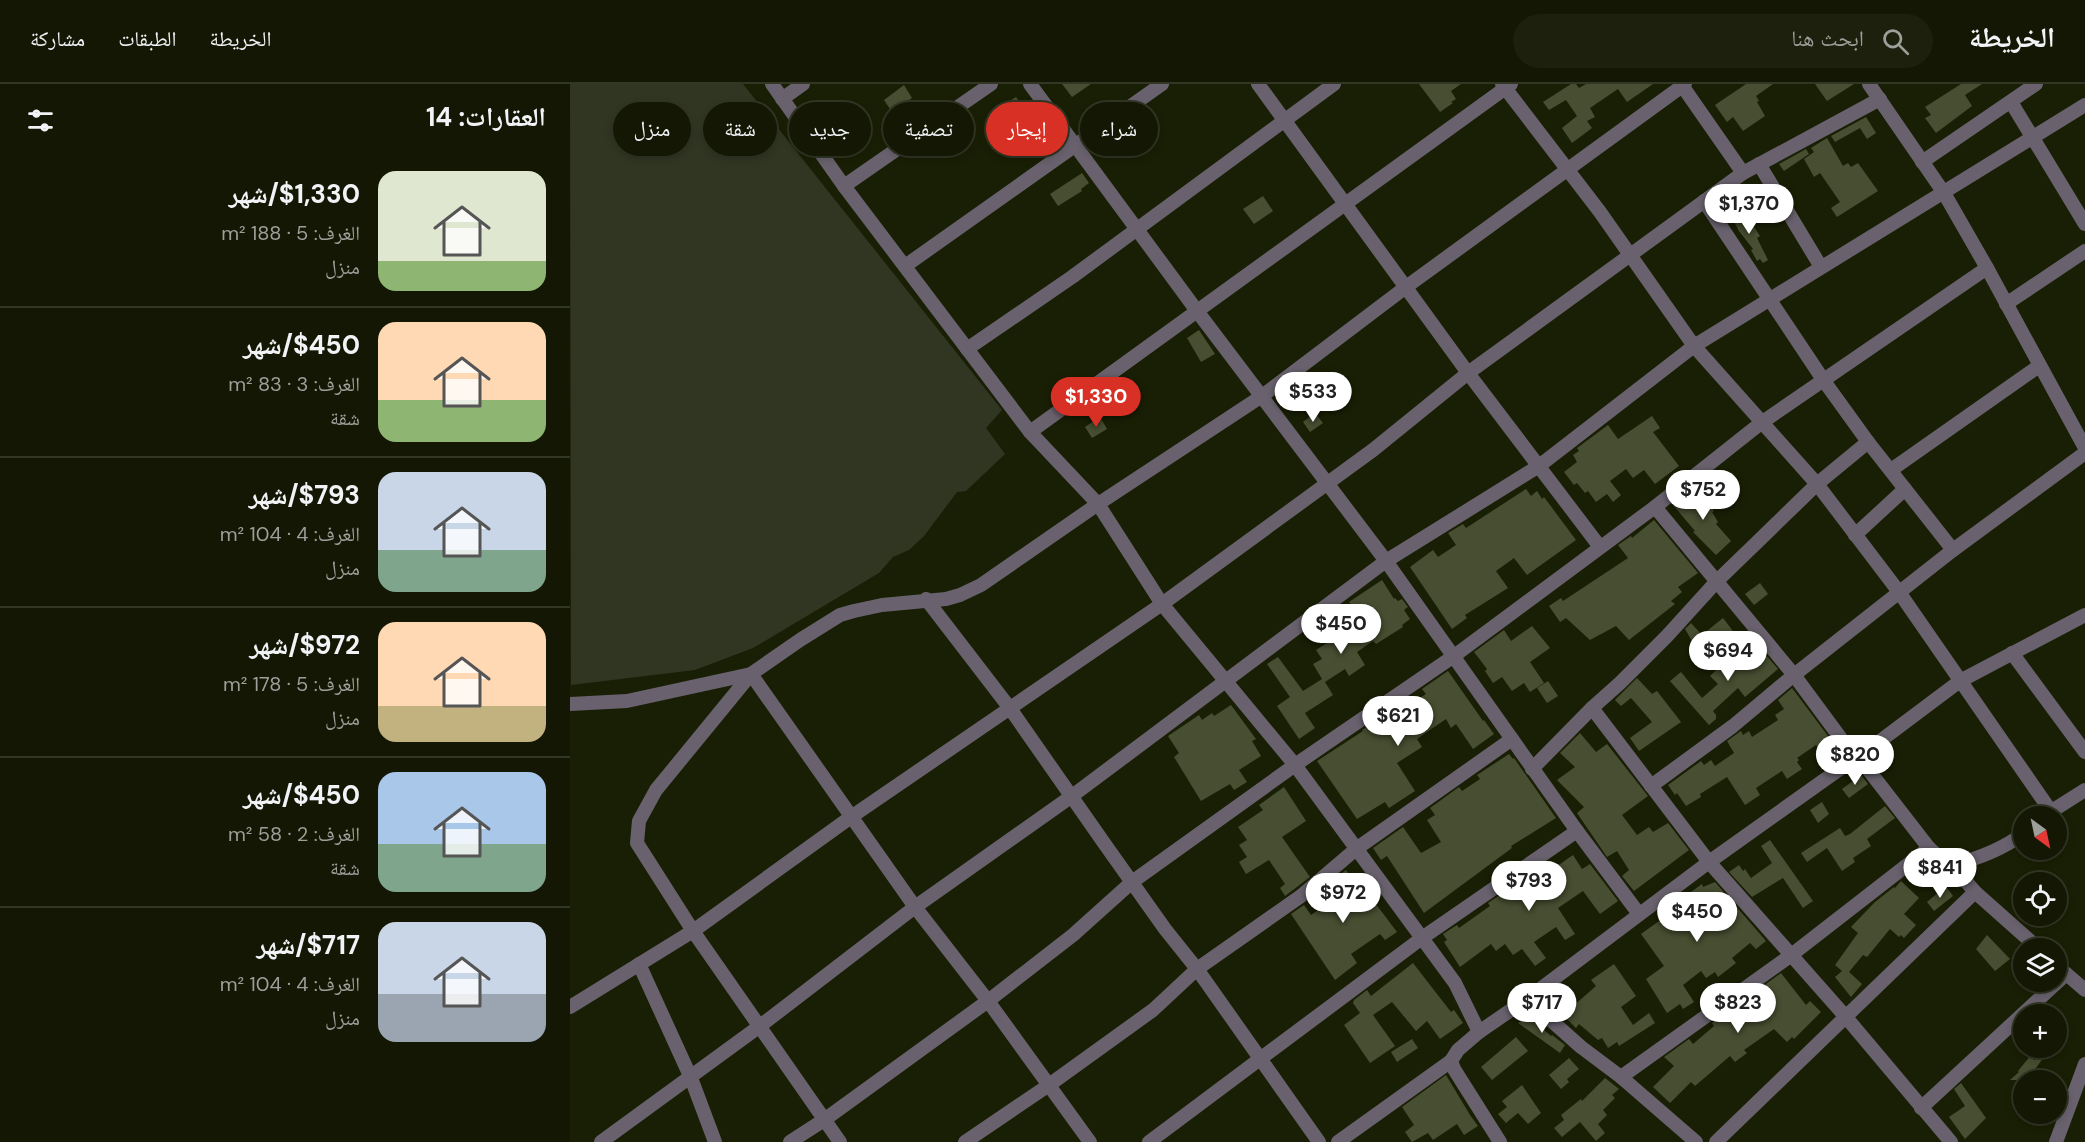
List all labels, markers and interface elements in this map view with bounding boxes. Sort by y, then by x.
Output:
search box [1513,14,1933,68]
text: الخريطة [1969,19,2055,56]
text: ابحث هنا [1791,24,1864,53]
text: مشاركة [30,25,85,53]
text: الطبقات [118,25,177,53]
text: الخريطة [210,25,271,53]
icon: search [1879,25,1912,58]
text: العقارات: 14 [426,100,546,134]
chip: منزل [613,102,691,156]
chip: شقة [703,102,777,156]
chip: جديد [789,102,871,156]
chip: تصفية [883,102,974,156]
chip: إيجار [986,102,1068,156]
chip: شراء [1080,102,1158,156]
icon: filters [24,104,57,137]
text: $1,330/شهر [229,177,360,211]
pin: $1,370 [1700,184,1798,235]
text: $1,370 [1719,190,1779,216]
icon: home [426,195,498,267]
text: الغرف: 5 · 188 m² [221,220,360,246]
text: منزل [325,254,360,280]
text: $450/شهر [243,328,360,362]
icon: home [426,346,498,418]
text: الغرف: 3 · 83 m² [228,371,360,397]
pin: $533 [1277,372,1349,423]
pin: $1,330 [1047,377,1145,428]
text: $533 [1289,378,1337,404]
text: $1,330 [1065,383,1127,409]
text: شقة [330,405,360,431]
pin: $752 [1667,470,1739,521]
text: $752 [1680,476,1726,502]
text: $793/شهر [249,478,360,512]
icon: home [426,496,498,568]
text: الغرف: 4 · 104 m² [220,521,360,547]
text: منزل [325,555,360,581]
pin: $450 [1305,604,1377,655]
text: $450 [1315,610,1367,636]
text: $972/شهر [249,628,360,662]
pin: $694 [1692,631,1764,682]
text: $694 [1703,637,1753,663]
icon: home [426,646,498,718]
text: الغرف: 5 · 178 m² [223,671,360,697]
pin: $621 [1362,696,1434,747]
text: $621 [1376,702,1420,728]
text: منزل [325,705,360,731]
pin: $820 [1819,735,1891,786]
text: $820 [1830,741,1880,767]
text: $450/شهر [243,778,360,812]
icon: home [426,796,498,868]
north arrow [2013,806,2067,860]
map controls [2013,806,2067,1124]
text: الغرف: 2 · 58 m² [228,821,360,847]
pin: $841 [1904,848,1976,899]
text: $841 [1917,854,1963,880]
text: شقة [330,855,360,881]
pin: $793 [1493,861,1565,912]
text: $793 [1505,867,1553,893]
button: locate [2013,872,2067,926]
pin: $972 [1307,873,1379,924]
text: $972 [1320,879,1366,905]
pin: $450 [1661,892,1733,943]
text: $450 [1671,898,1723,924]
text: $717/شهر [257,928,360,962]
button: layers [2013,938,2067,992]
icon: home [426,946,498,1018]
text: الغرف: 4 · 104 m² [220,971,360,997]
pin: $717 [1506,983,1578,1034]
pin: $823 [1702,983,1774,1034]
text: $717 [1521,989,1563,1015]
text: $823 [1714,989,1762,1015]
button: + [2013,1004,2067,1058]
text: منزل [325,1005,360,1031]
button: − [2013,1070,2067,1124]

